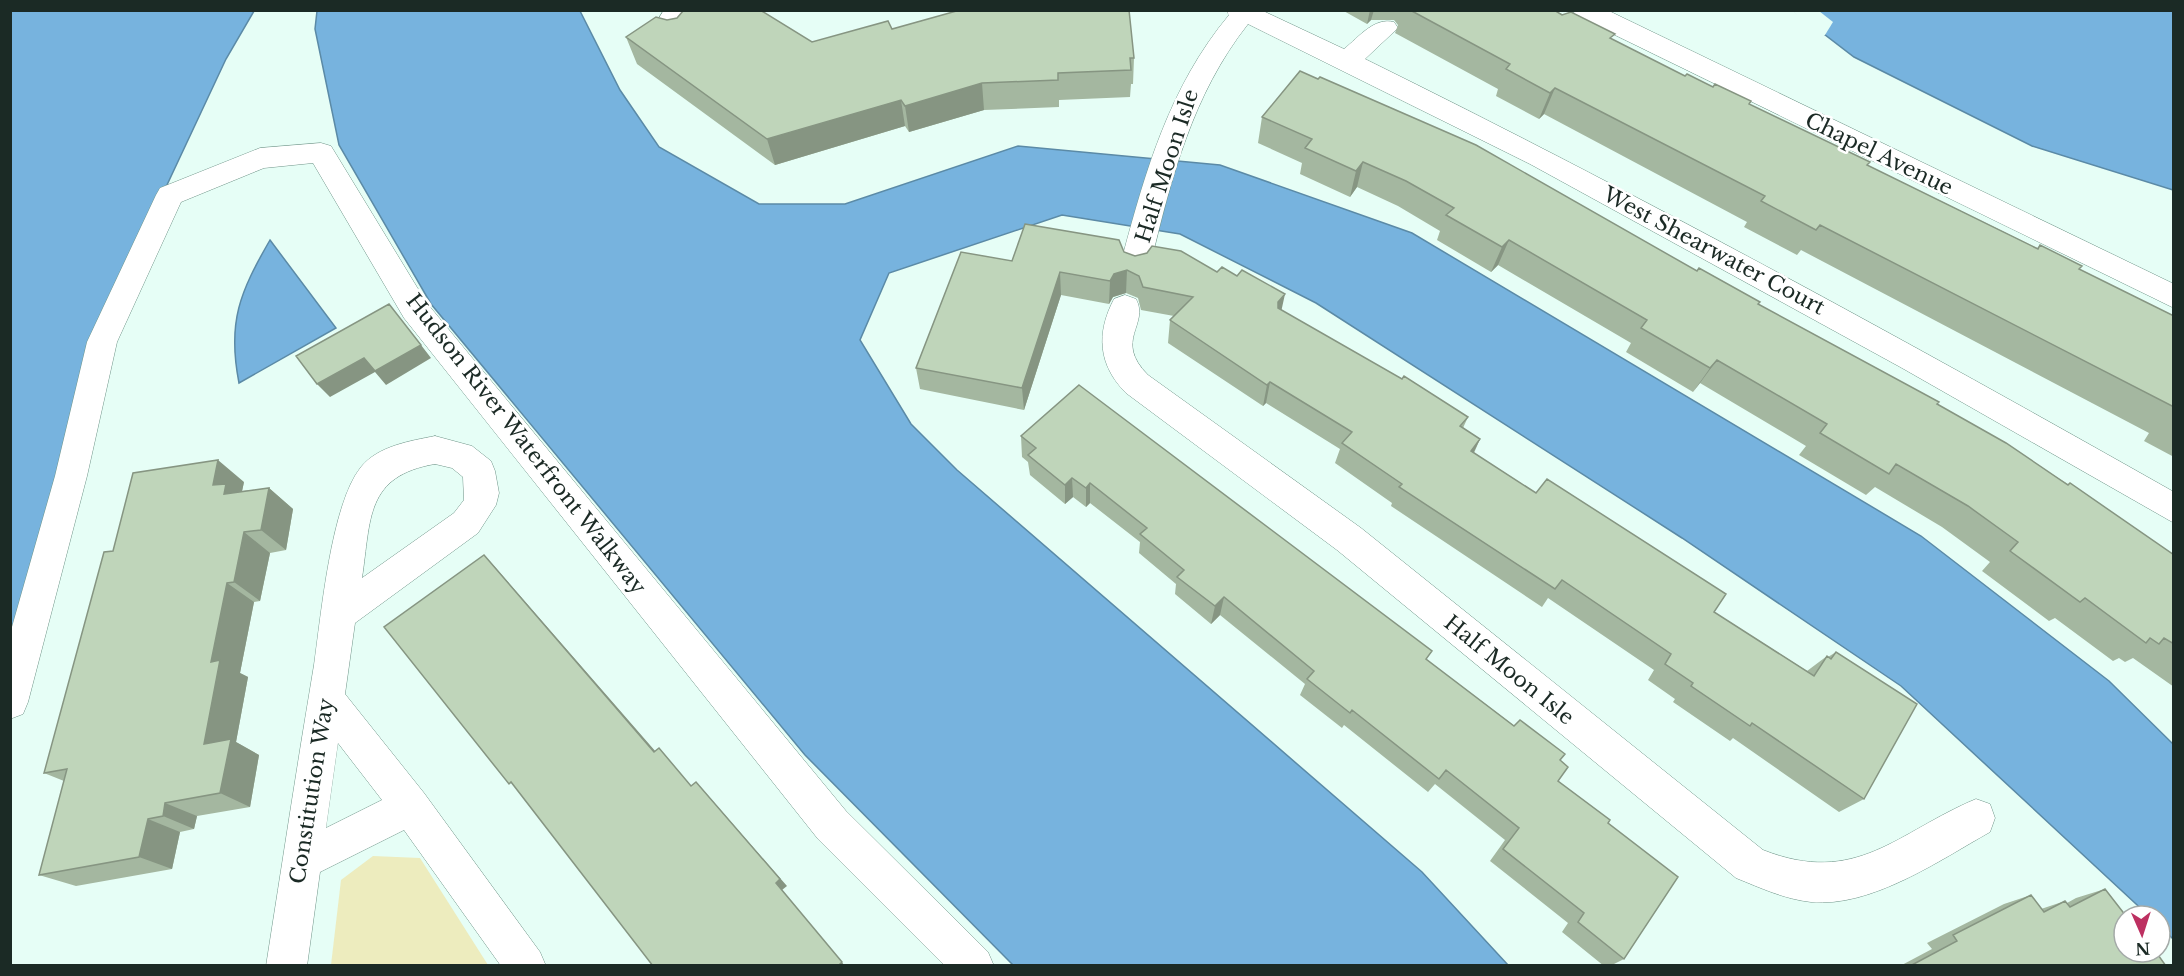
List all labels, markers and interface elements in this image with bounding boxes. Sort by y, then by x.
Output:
street label: Half Moon Isle [1130,86,1204,246]
street label: Chapel Avenue [1801,107,1957,201]
street label: West Shearwater Court [1598,181,1829,321]
street label: Hudson River Waterfront Walkway [400,288,652,600]
street label: Half Moon Isle [1439,610,1579,730]
street label: Constitution Way [284,696,340,886]
north arrow [2112,904,2172,964]
text: N [2135,939,2151,959]

